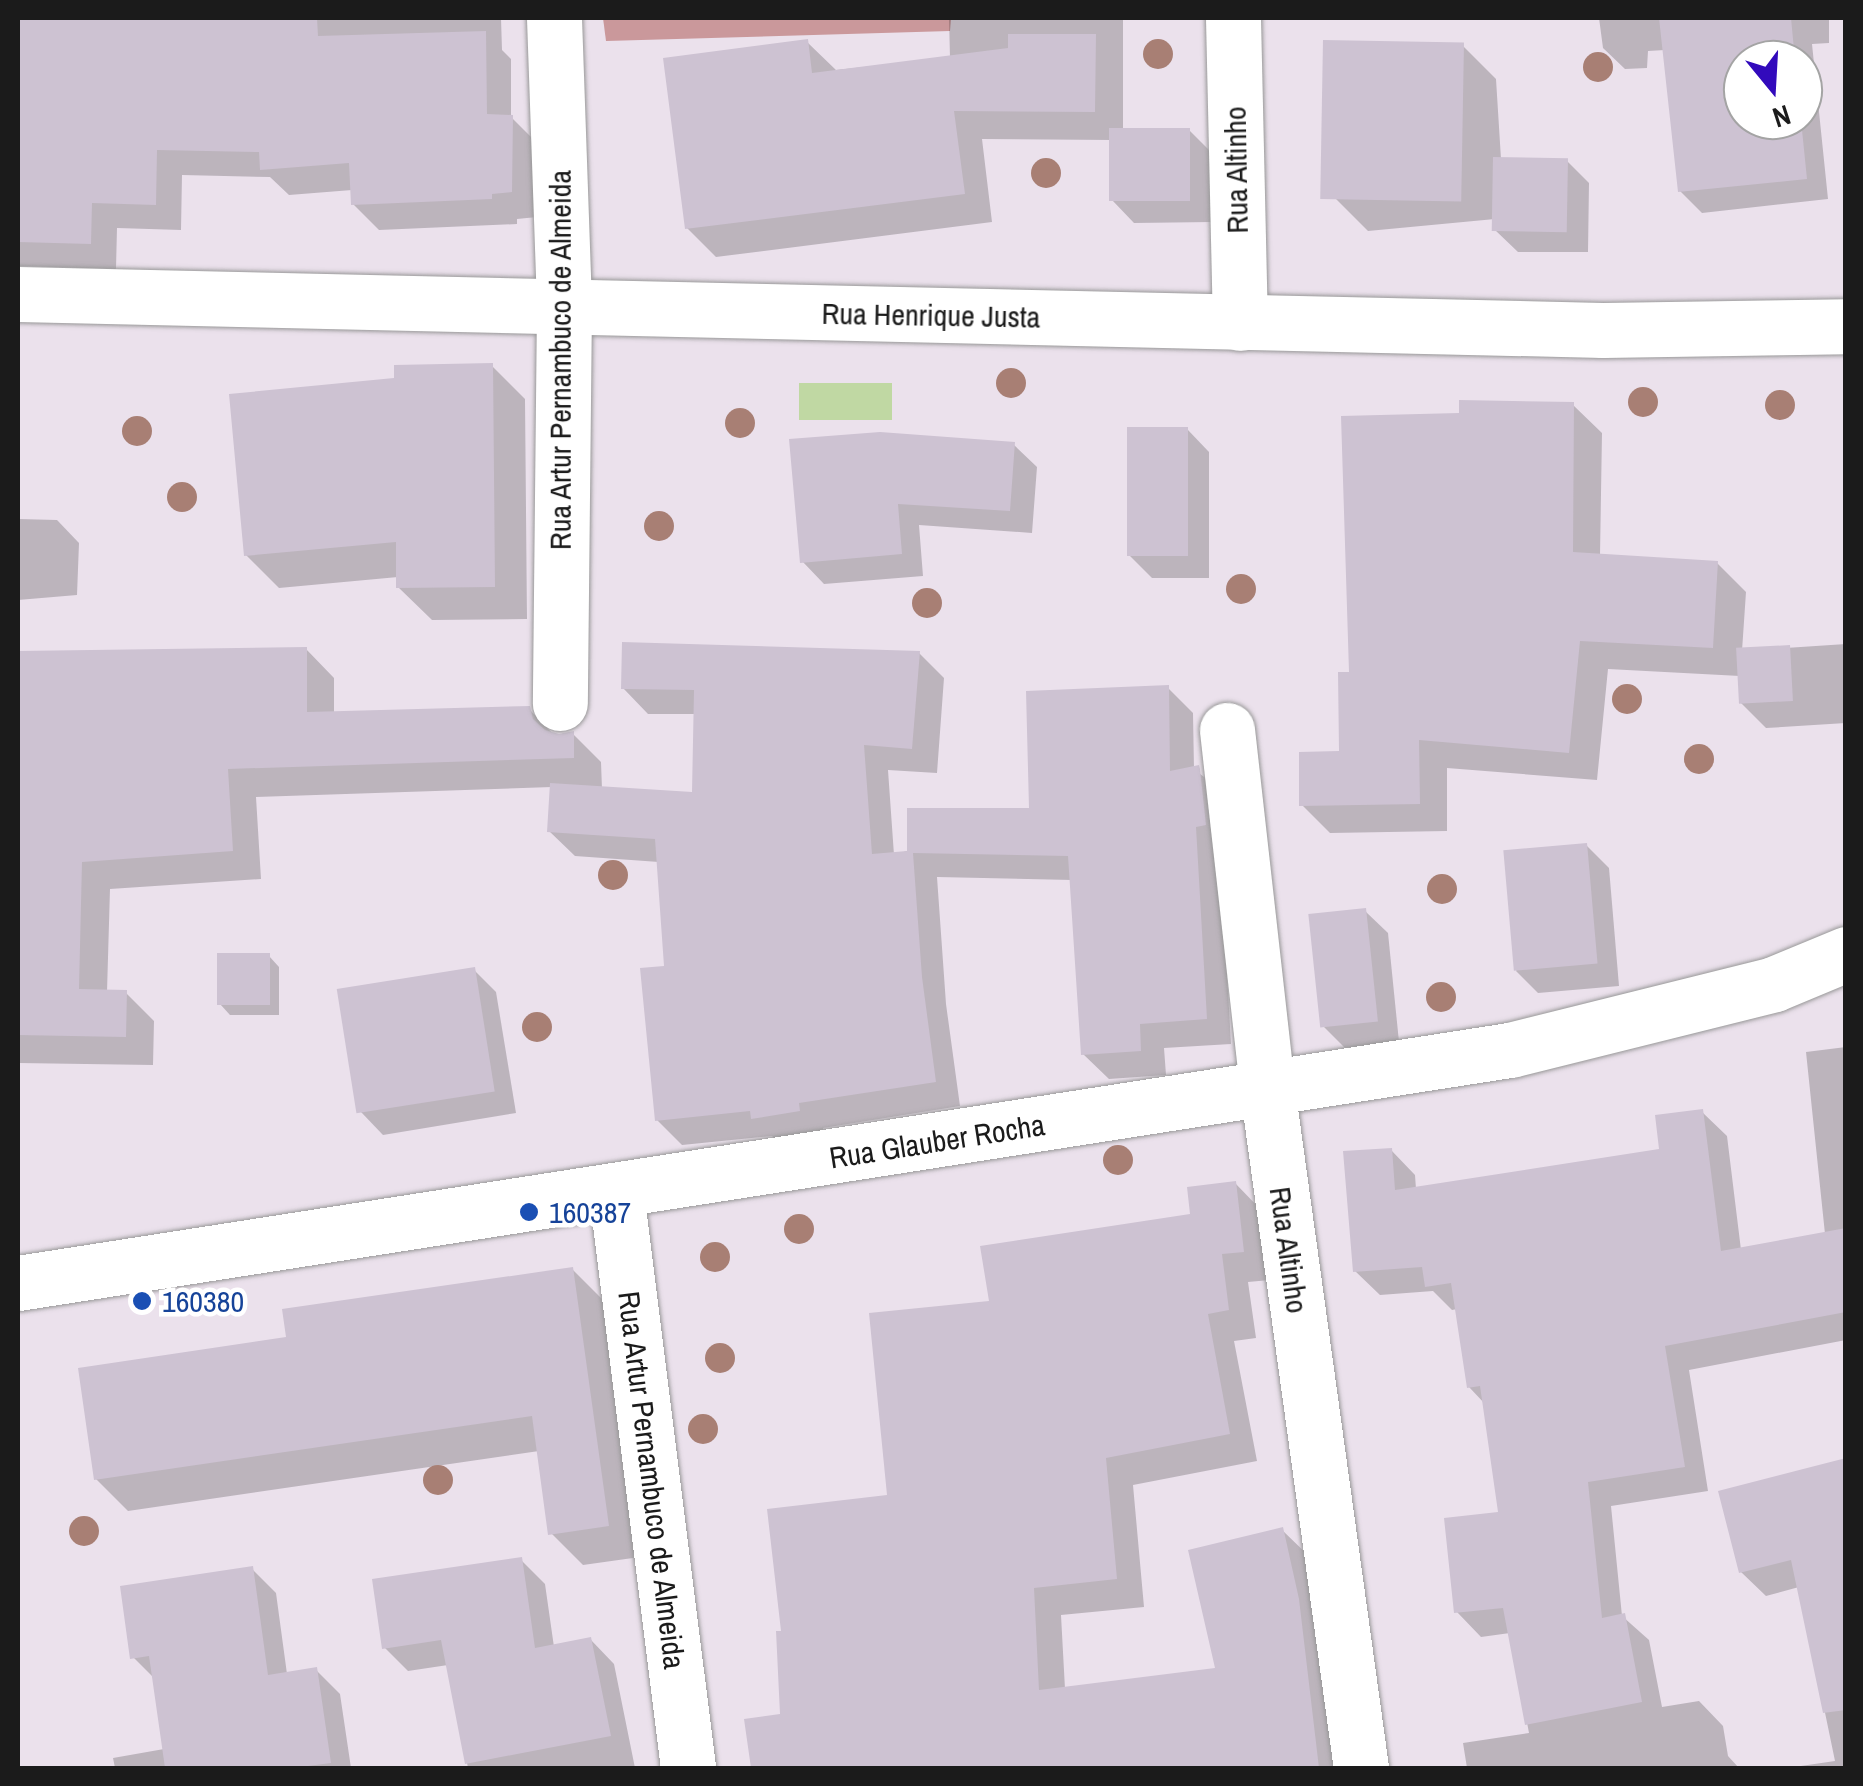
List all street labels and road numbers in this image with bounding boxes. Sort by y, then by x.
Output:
street label: Rua Altinho [1217,105,1255,235]
street label: Rua Artur Pernambuco de Almeida [542,169,578,551]
street label: Rua Henrique Justa [821,295,1041,335]
street label: Rua Glauber Rocha [827,1106,1047,1176]
street label: Rua Altinho [1262,1184,1316,1316]
street label: Rua Artur Pernambuco de Almeida [611,1288,693,1672]

